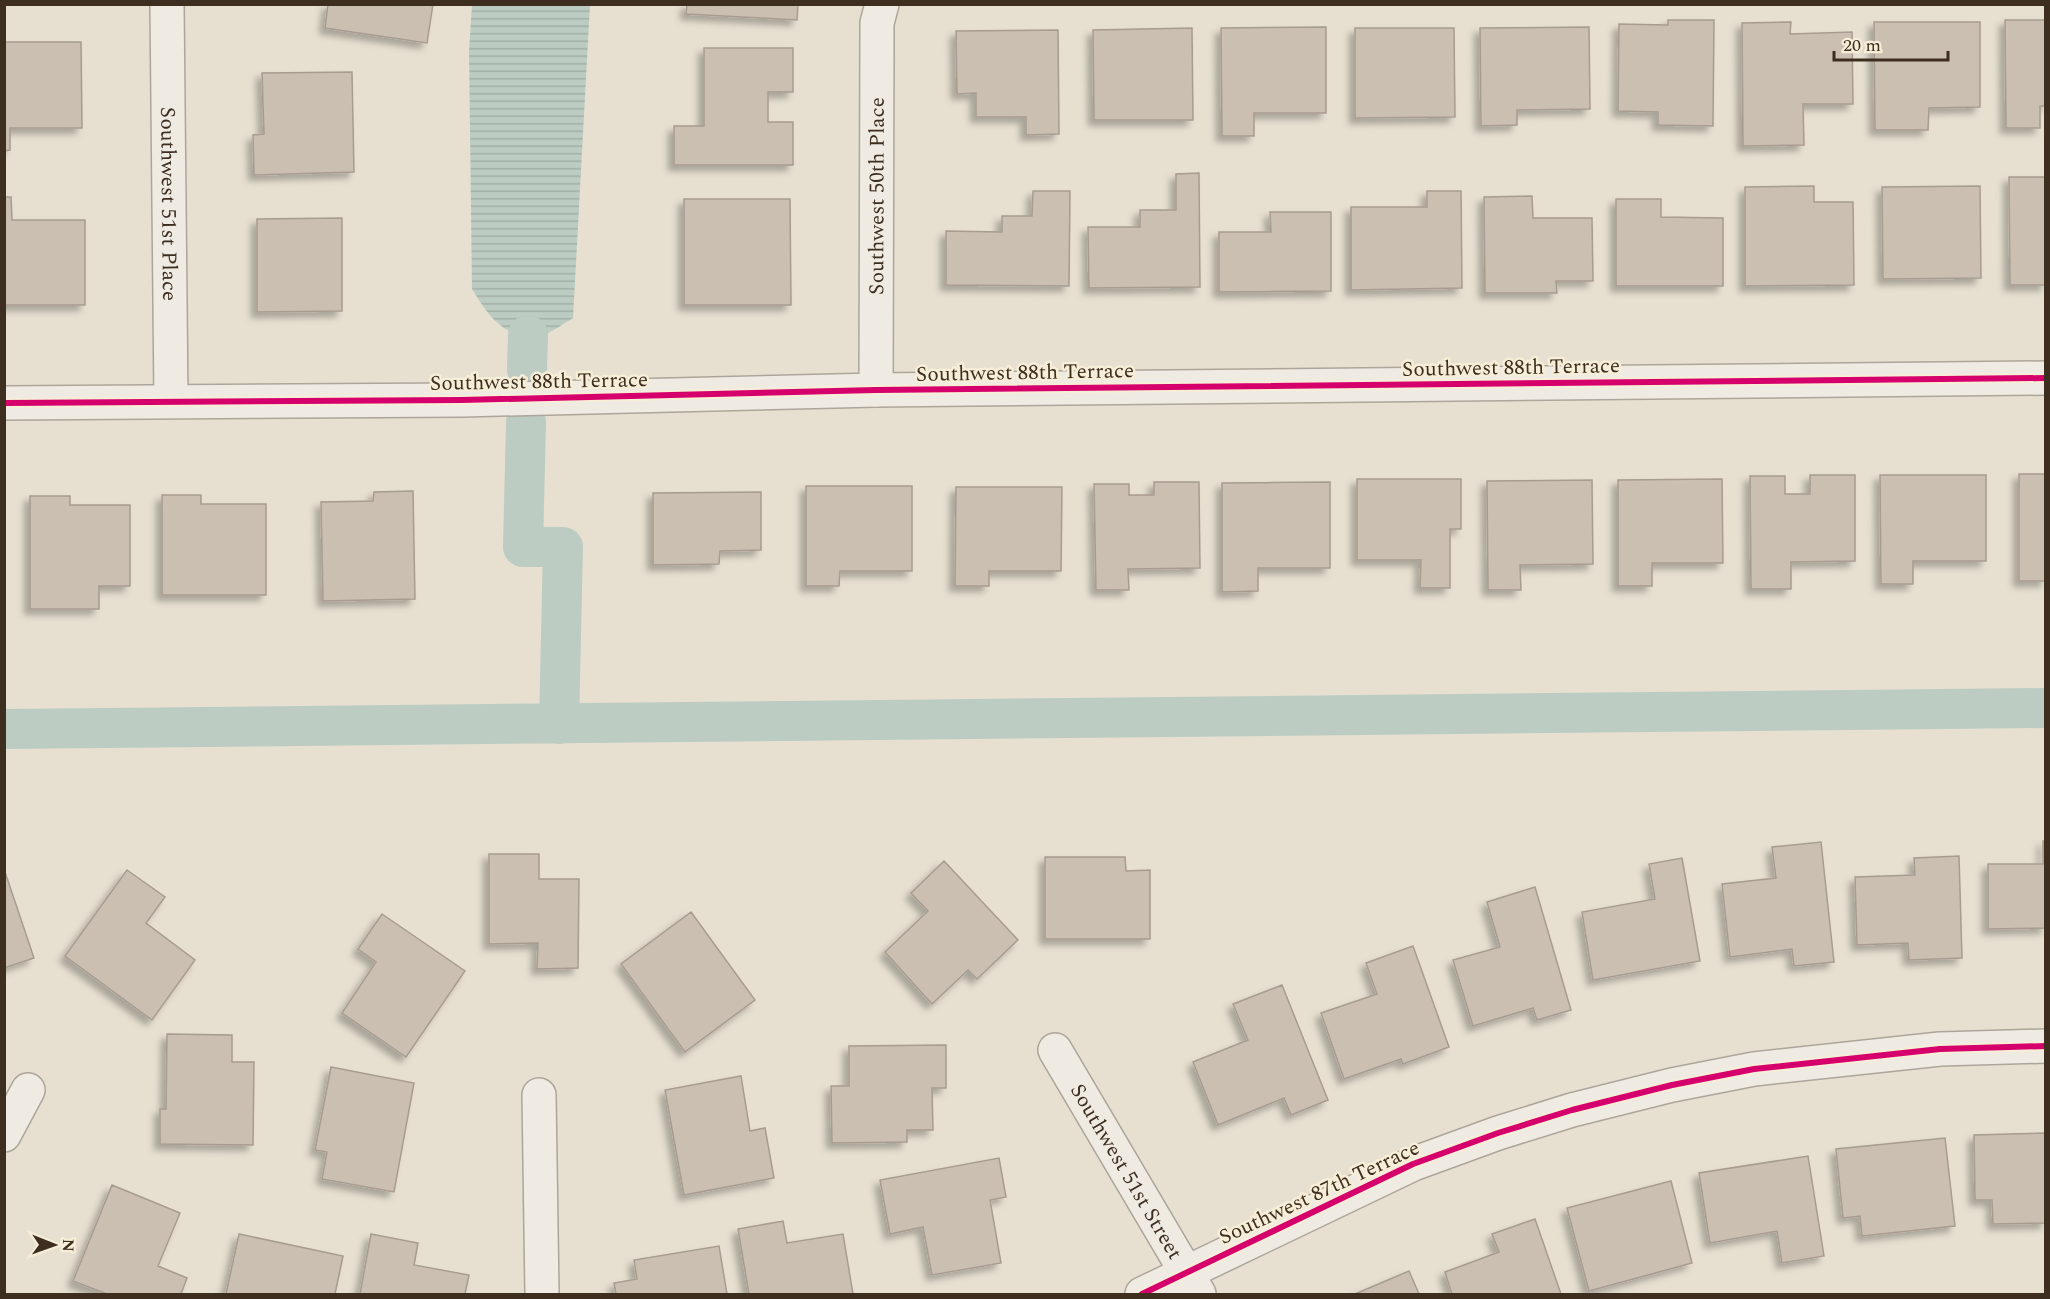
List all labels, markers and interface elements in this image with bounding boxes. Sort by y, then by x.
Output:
scale bar [1834,24,1948,62]
text: 20 m [1843,32,1881,59]
street label: Southwest 50th Place [861,97,894,295]
street label: Southwest 51st Place [151,107,185,301]
street label: Southwest 88th Terrace [1402,350,1620,386]
street label: Southwest 88th Terrace [916,355,1134,391]
street label: Southwest 88th Terrace [430,364,648,400]
street label: Southwest 51st Street [1061,1078,1190,1266]
street label: Southwest 87th Terrace [1214,1132,1425,1254]
north arrow [24,1215,84,1275]
text: N [56,1239,80,1252]

